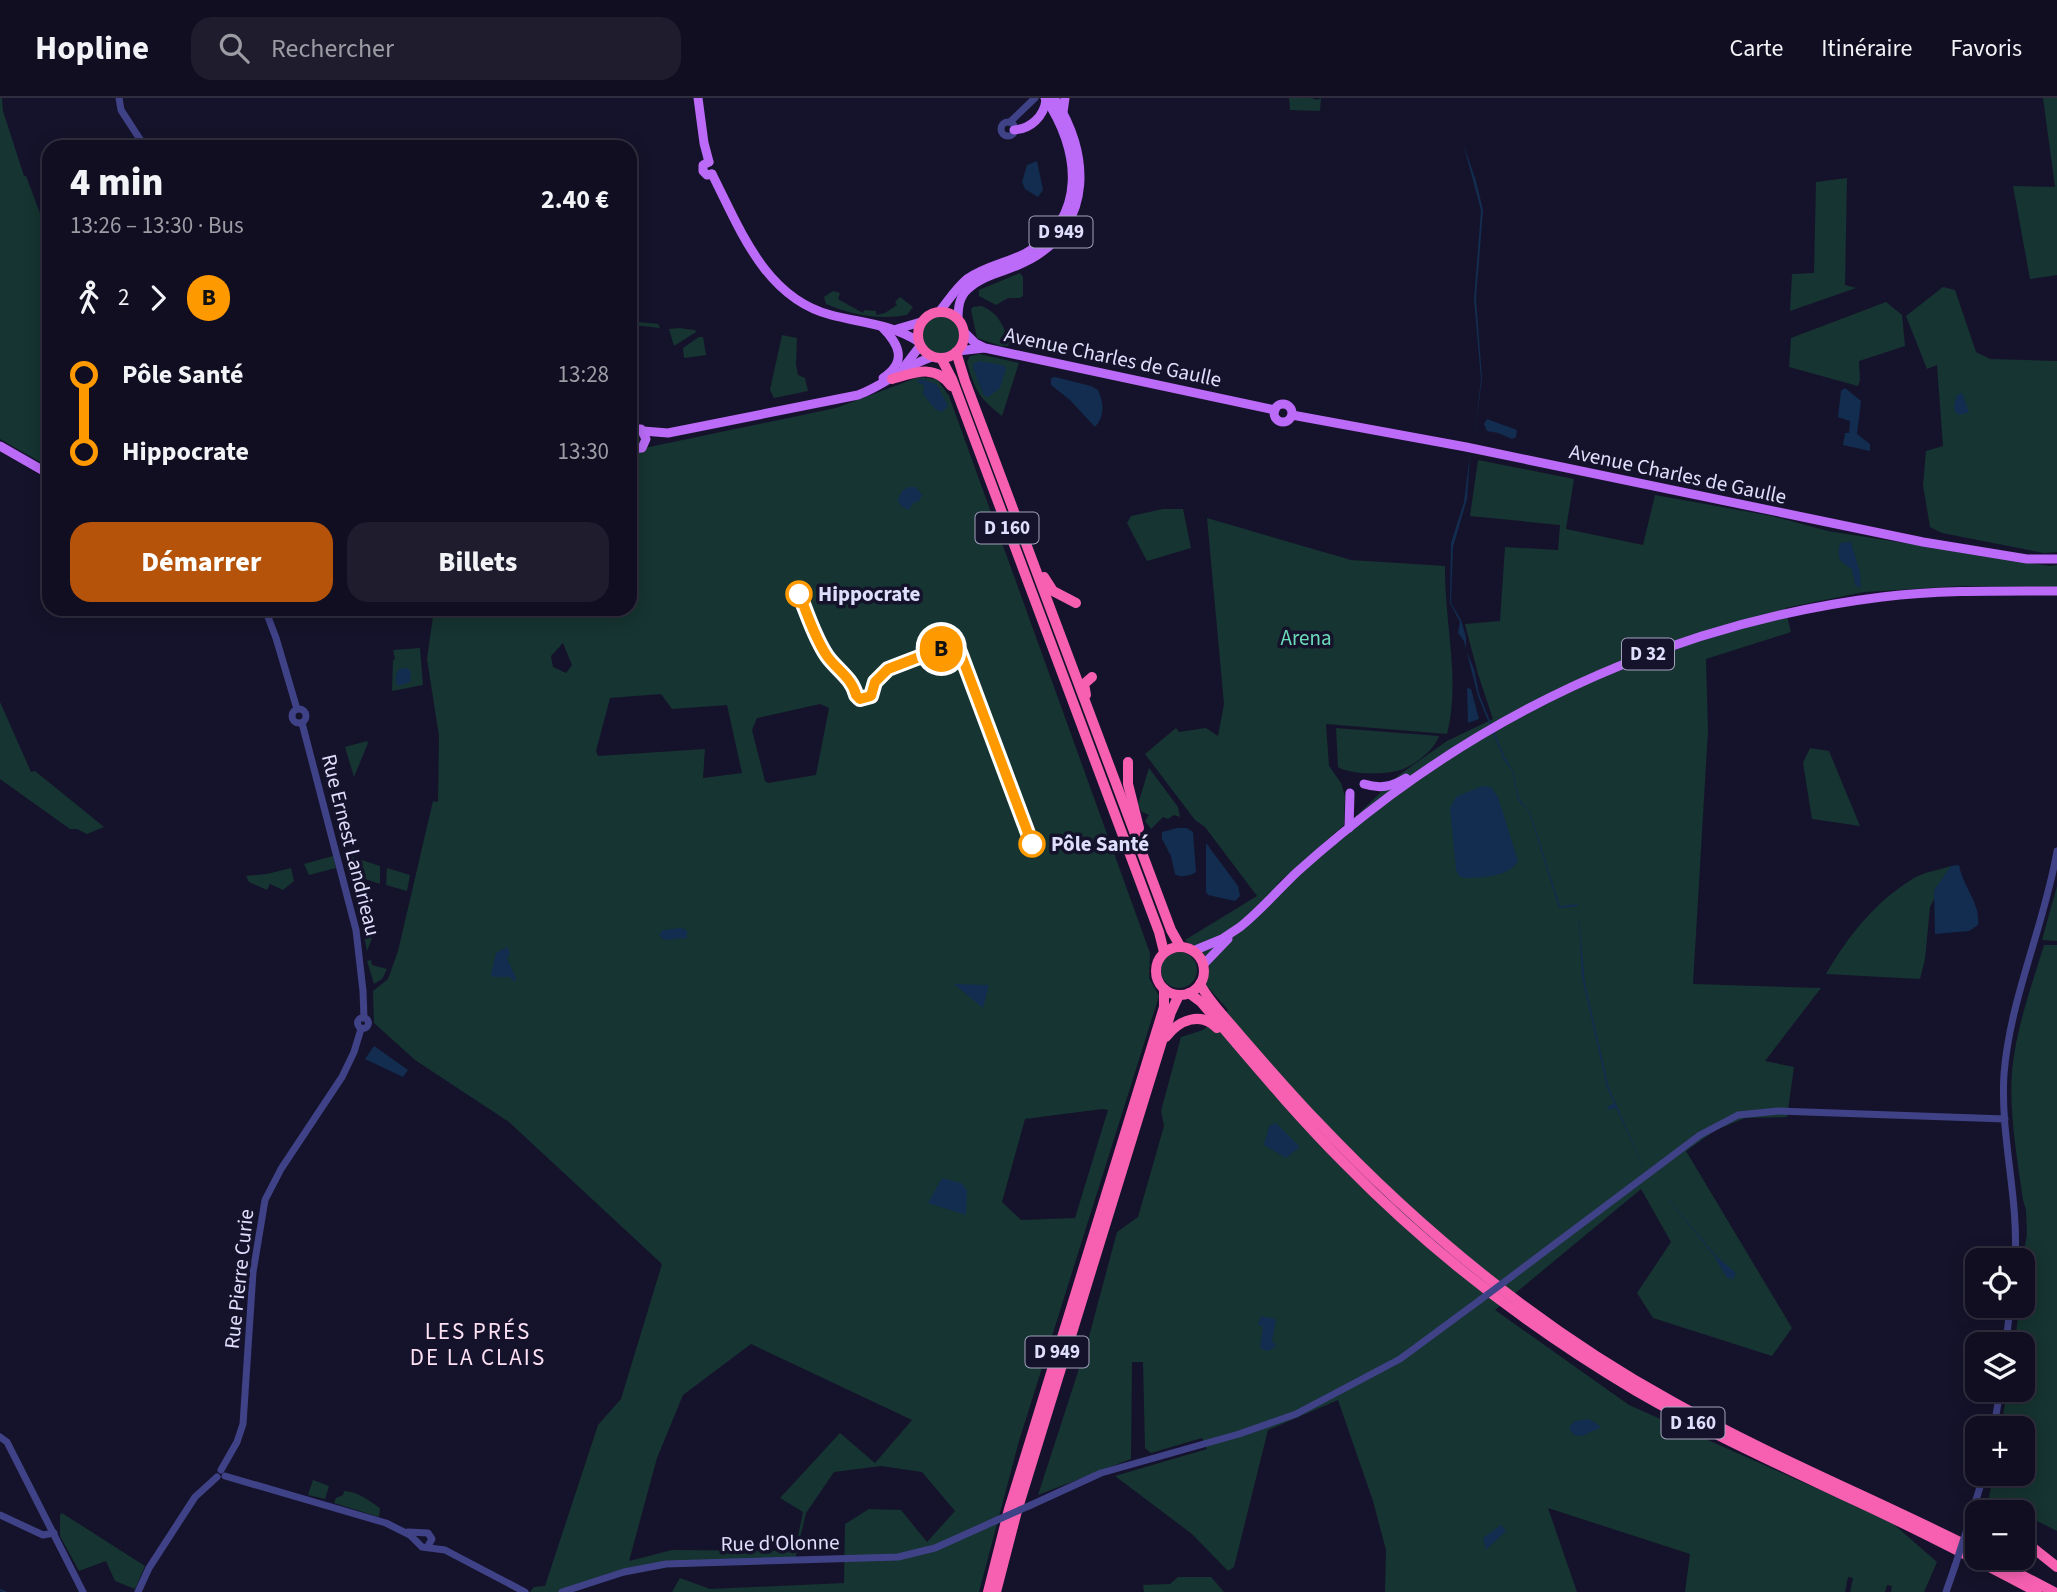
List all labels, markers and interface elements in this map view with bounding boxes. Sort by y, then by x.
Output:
search box [191,17,681,80]
text: Hopline [35,25,149,72]
icon: search [215,29,253,67]
text: Rechercher [271,30,394,67]
text: Carte [1729,31,1783,66]
text: Itinéraire [1821,31,1912,66]
text: Favoris [1950,31,2022,66]
text: 4 min [70,156,163,210]
text: 2.40 € [541,181,609,218]
text: 13:26 – 13:30 · Bus [70,209,244,242]
road number: D 949 [1030,216,1092,248]
icon: walk [70,279,108,317]
icon: forward [139,279,177,317]
text: B [201,280,216,315]
text: 2 [118,281,129,314]
street label: Avenue Charles de Gaulle [1002,319,1224,395]
text: Pôle Santé [122,356,243,393]
text: 13:28 [558,358,609,391]
text: Hippocrate [122,433,249,470]
text: 13:30 [558,435,609,468]
street label: Avenue Charles de Gaulle [1567,436,1789,512]
road number: D 160 [976,512,1038,544]
button: Démarrer [70,522,333,602]
button: Billets [347,522,609,602]
place label: Hippocrate [818,579,921,609]
marker: Hippocrate [786,581,812,607]
park label: Arena [1281,623,1331,653]
line badge: B [918,626,964,672]
text: B [934,631,948,666]
road number: D 32 [1622,638,1674,670]
street label: Rue Ernest Landrieau [314,751,388,939]
place label: Pôle Santé [1051,829,1149,859]
marker: Pôle Santé [1019,831,1045,857]
street label: Rue Pierre Curie [217,1208,261,1350]
map controls [1965,1248,2035,1570]
button: locate [1965,1248,2035,1318]
district label: LES PRÉS DE LA CLAIS [410,1315,546,1374]
button: layers [1965,1332,2035,1402]
road number: D 949 [1026,1336,1088,1368]
road number: D 160 [1662,1408,1724,1438]
button: + [1965,1416,2035,1486]
button: − [1965,1500,2035,1570]
street label: Rue d'Olonne [720,1527,840,1559]

